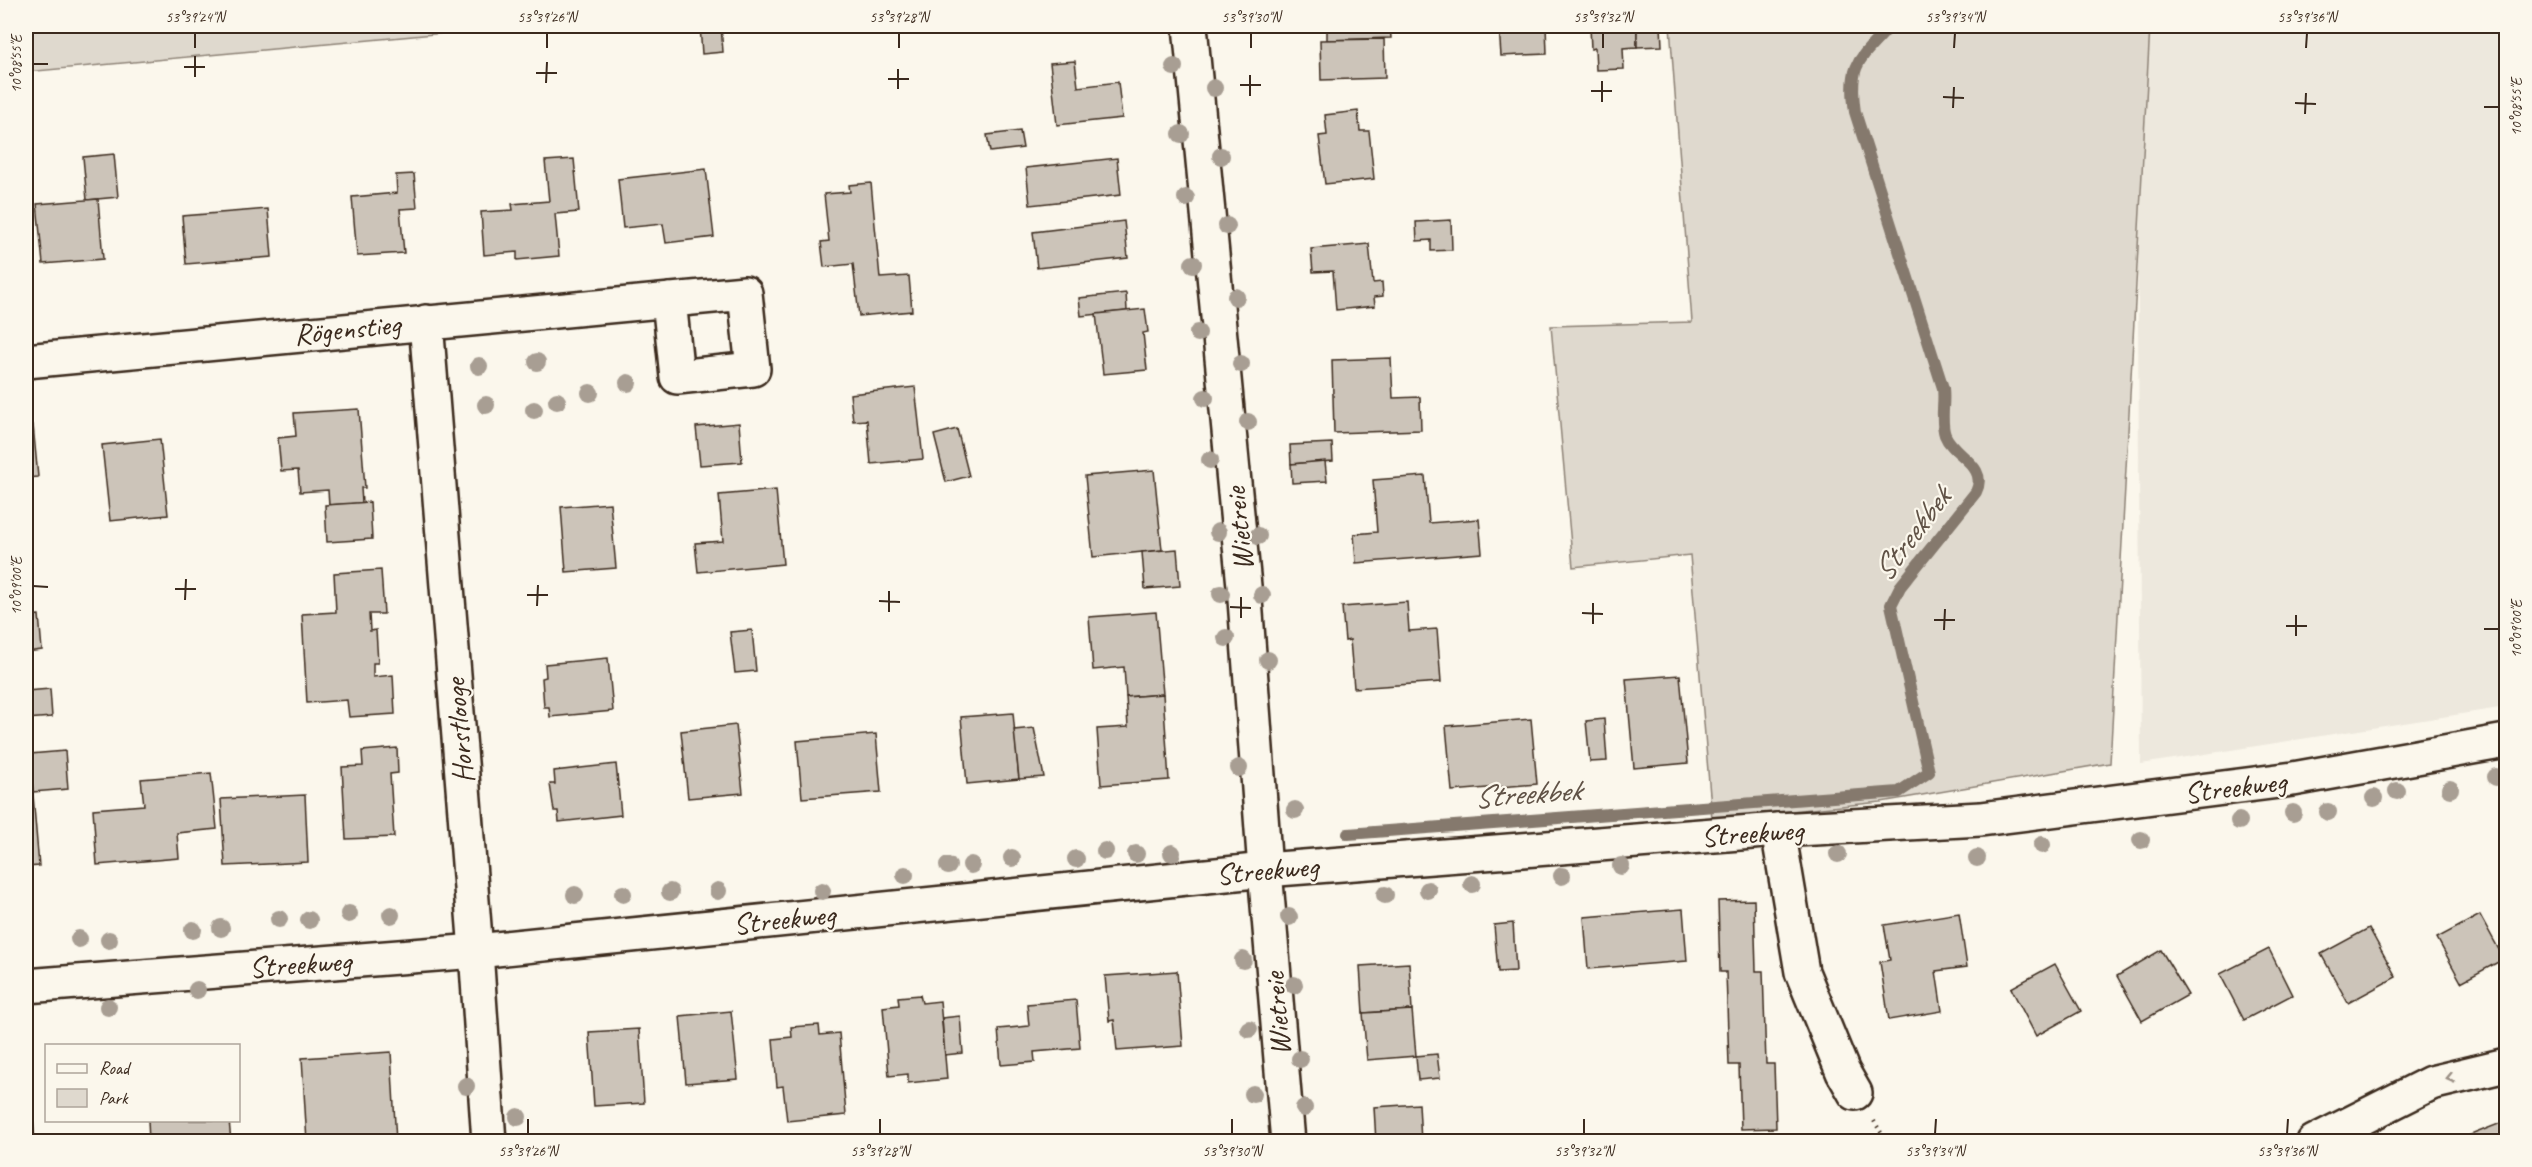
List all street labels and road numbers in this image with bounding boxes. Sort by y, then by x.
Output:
street label: Rögenstieg [292,304,404,353]
street label: Wietreie [1215,483,1262,573]
street label: Horstlooge [435,675,483,785]
street label: Streekweg [2182,762,2290,812]
street label: Streekweg [1700,810,1807,856]
street label: Streekweg [1214,846,1322,893]
street label: Streekweg [731,895,839,943]
street label: Streekweg [248,941,355,987]
street label: Wietreie [1254,968,1300,1057]

